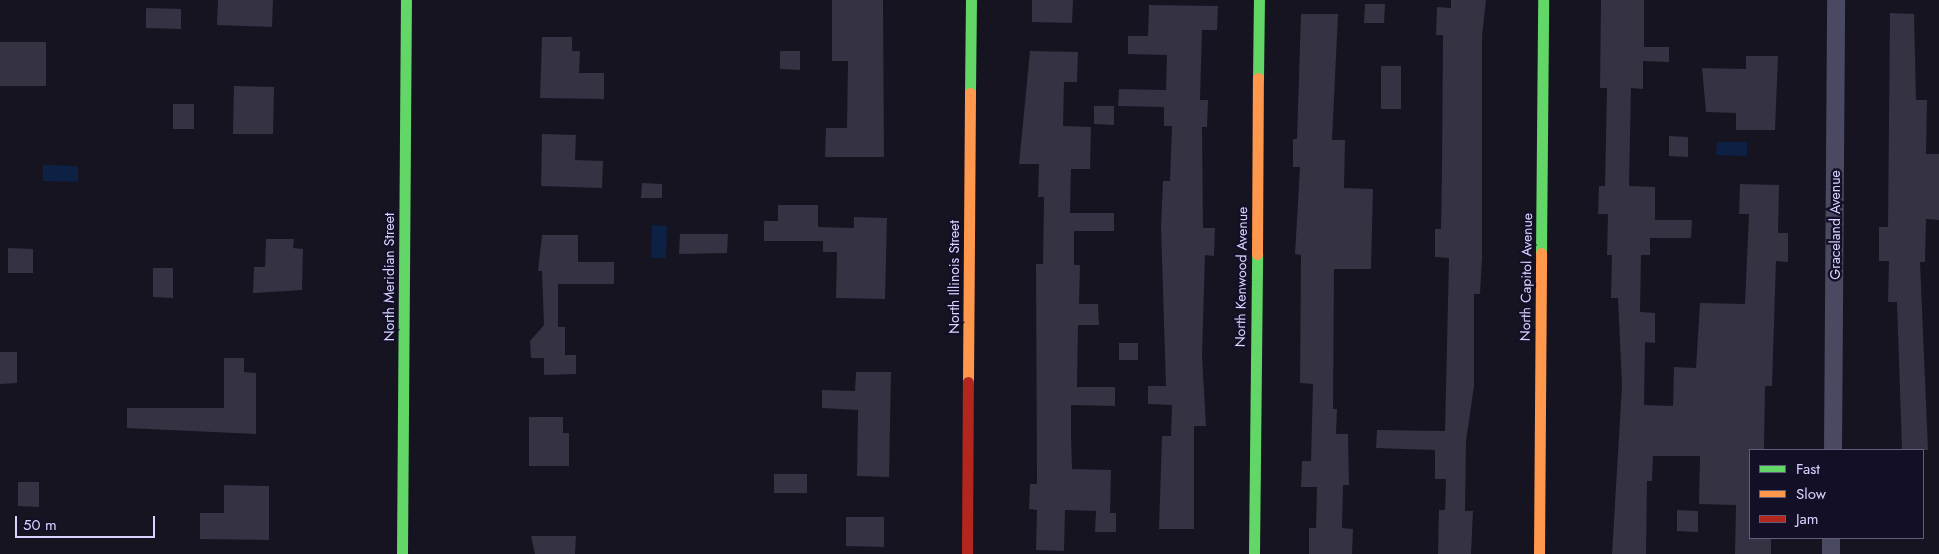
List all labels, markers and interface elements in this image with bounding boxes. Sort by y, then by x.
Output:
street label: Graceland Avenue [1827,170,1843,280]
street label: North Kenwood Avenue [1231,207,1251,347]
street label: North Meridian Street [381,213,397,341]
street label: North Capitol Avenue [1516,213,1536,341]
street label: North Illinois Street [946,220,962,334]
legend [1749,449,1924,539]
text: Fast [1796,458,1820,480]
text: Slow [1796,483,1826,505]
scale bar [18,506,158,538]
text: Jam [1796,508,1819,530]
text: 50 m [23,514,57,536]

